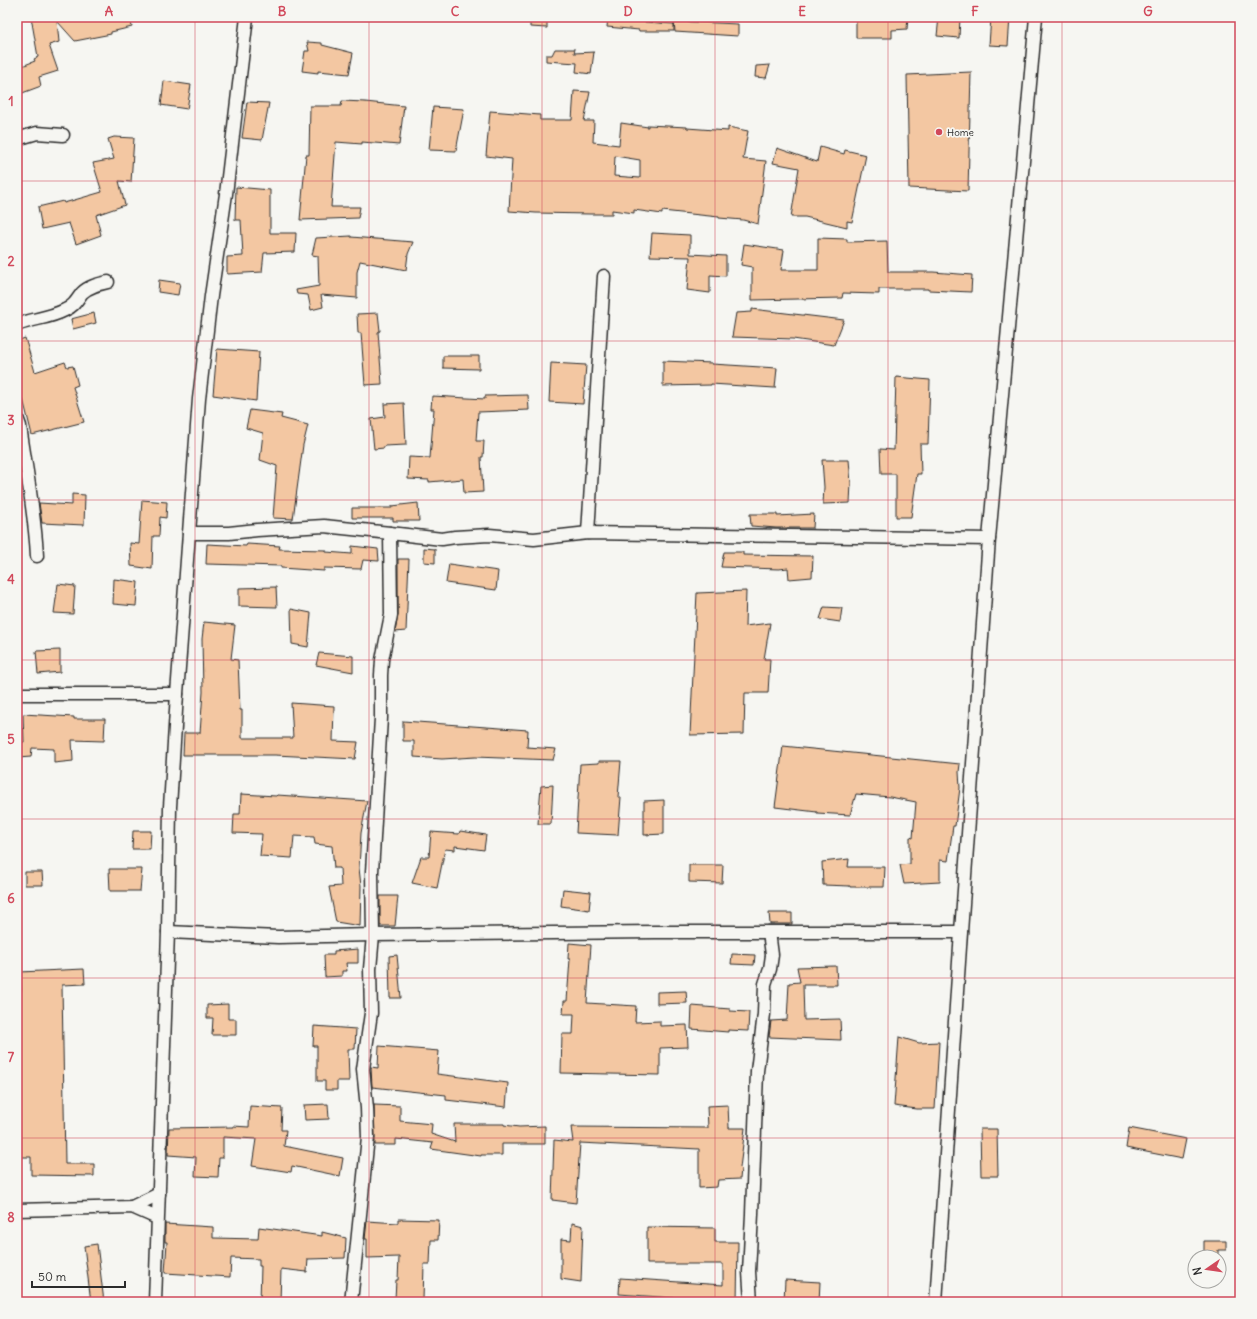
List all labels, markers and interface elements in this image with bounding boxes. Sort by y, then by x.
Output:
text: A [105,3,114,20]
text: B [278,3,287,20]
text: C [451,3,460,20]
text: D [623,3,633,20]
text: E [798,3,806,20]
text: F [971,3,979,20]
text: G [1143,3,1153,20]
text: 1 [8,93,14,110]
place label: Home [947,126,974,139]
marker: Home [934,127,944,137]
text: 2 [7,253,15,270]
text: 3 [7,412,15,429]
text: 4 [7,571,15,588]
text: 5 [7,731,15,748]
text: 6 [7,890,15,907]
text: 7 [8,1049,15,1066]
text: 8 [7,1209,15,1226]
north arrow [1187,1249,1227,1289]
scale bar [32,1263,125,1289]
text: N [1190,1266,1205,1277]
text: 50 m [38,1269,67,1284]

